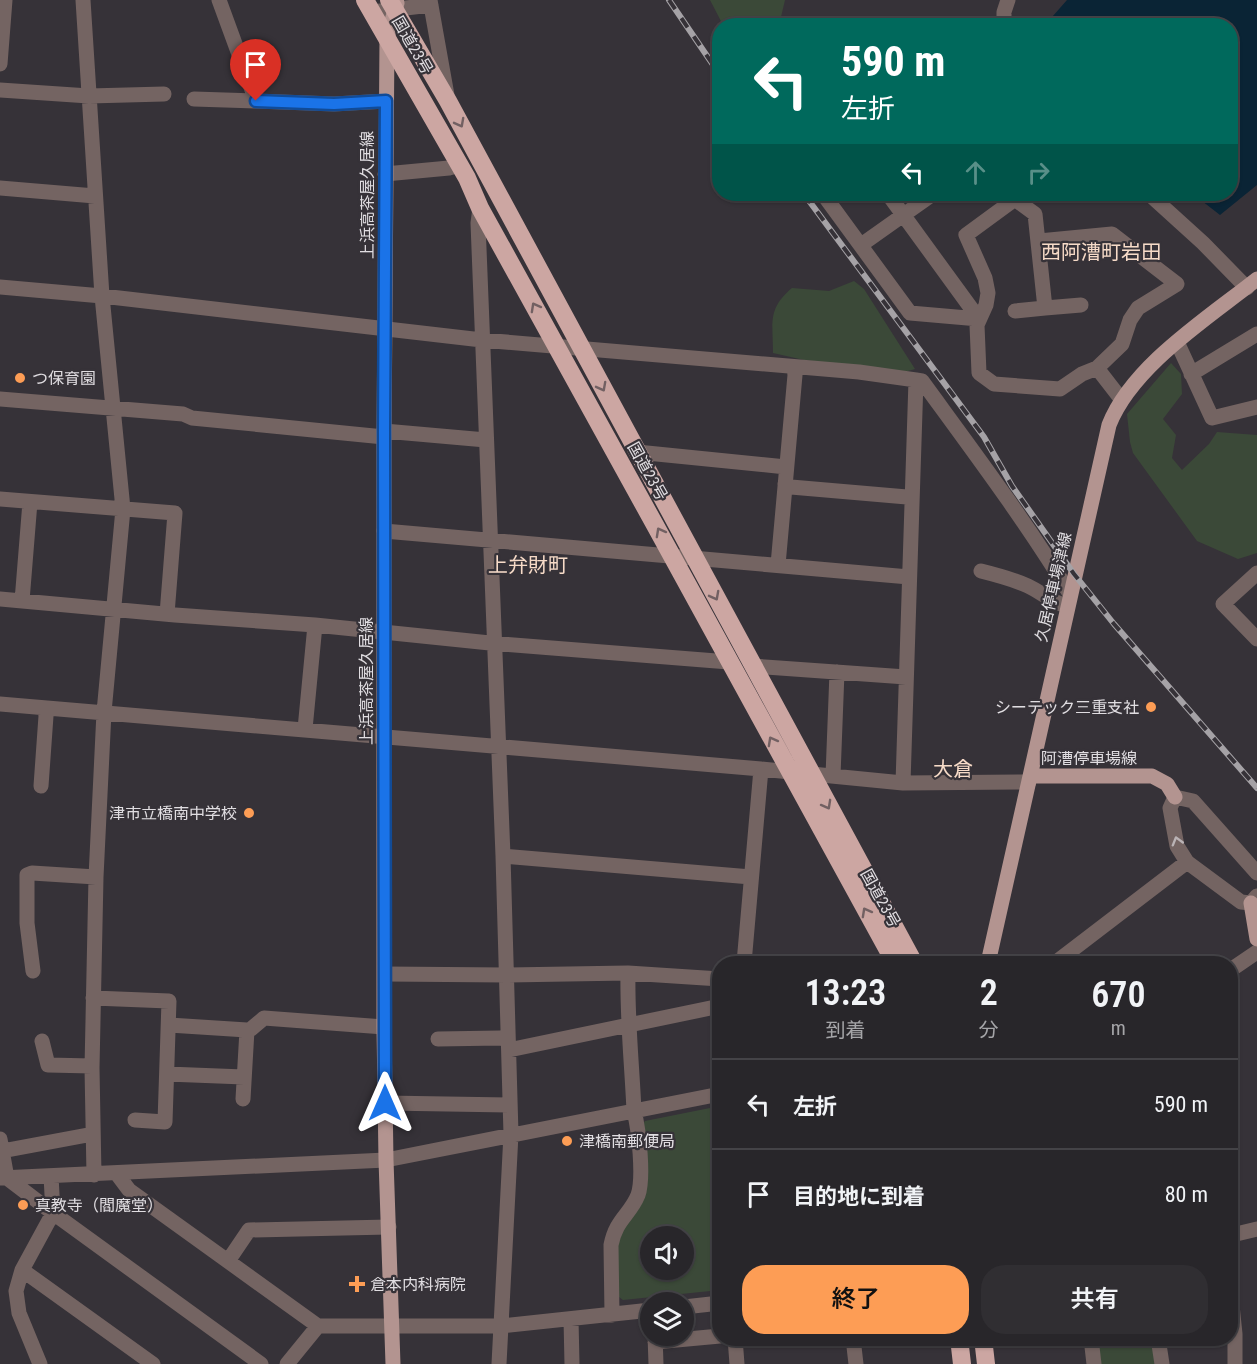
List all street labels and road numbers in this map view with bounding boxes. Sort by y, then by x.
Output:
street label: 国道23号 [388,13,437,78]
street label: 上浜高茶屋久居線 [358,131,377,259]
street label: 国道23号 [624,439,671,504]
street label: 久居停車場津線 [1032,530,1075,644]
street label: 上浜高茶屋久居線 [357,617,376,745]
street label: 阿漕停車場線 [1041,749,1137,768]
street label: 国道23号 [857,866,904,931]

